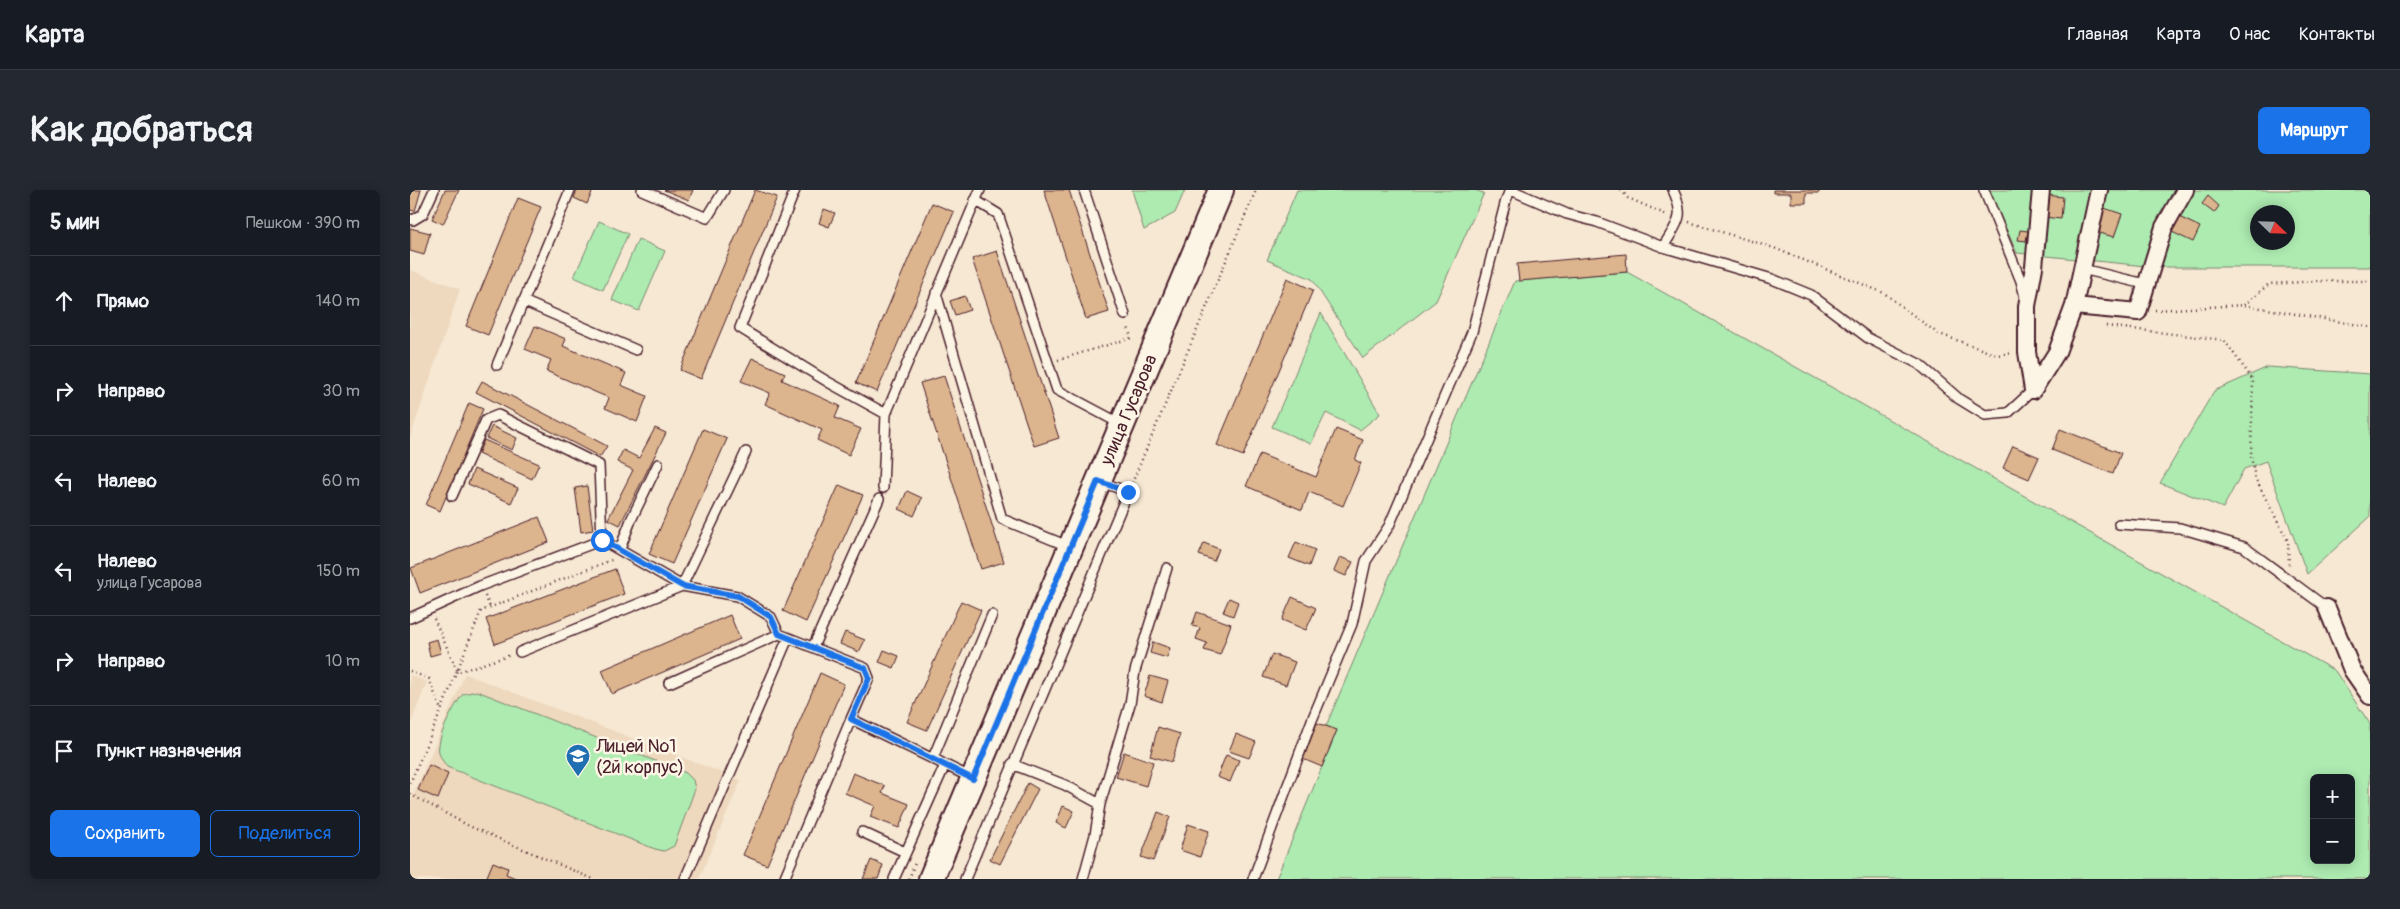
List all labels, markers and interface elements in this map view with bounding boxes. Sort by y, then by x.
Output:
text: Карта [25,20,84,49]
text: Главная [2067,23,2128,46]
text: Карта [2156,23,2201,46]
text: О нас [2229,23,2271,46]
text: Контакты [2299,23,2375,46]
button: Маршрут [2258,107,2370,154]
text: Как добраться [30,108,253,152]
north arrow [2250,205,2295,250]
text: 5 мин [50,209,100,236]
text: Пешком · 390 m [246,213,360,233]
icon: ahead [50,287,78,315]
text: Прямо [97,289,149,313]
text: 140 m [316,291,360,311]
street label: улица Гусарова [1095,351,1163,470]
icon: right [50,377,78,405]
text: Направо [97,379,165,403]
text: 30 m [322,381,360,401]
icon: left [50,467,78,495]
text: Налево [97,469,157,493]
text: 60 m [322,471,360,491]
route end [1117,481,1140,504]
route start [591,529,614,552]
text: Налево [97,549,157,573]
icon: left [50,557,78,585]
text: 150 m [316,561,360,581]
text: улица Гусарова [97,573,202,593]
icon: right [50,647,78,675]
text: Направо [97,649,165,673]
text: 10 m [325,651,360,671]
place label: Лицей №1 (2й корпус) [595,735,684,779]
icon: arrive [50,737,78,765]
text: Пункт назначения [97,739,241,763]
school or university icon: Лицей №1 (2й корпус) [565,743,591,777]
map controls [2310,774,2355,864]
button: + [2310,774,2355,819]
button: Сохранить [50,810,200,857]
button: Поделиться [210,810,360,857]
button: − [2310,819,2355,864]

